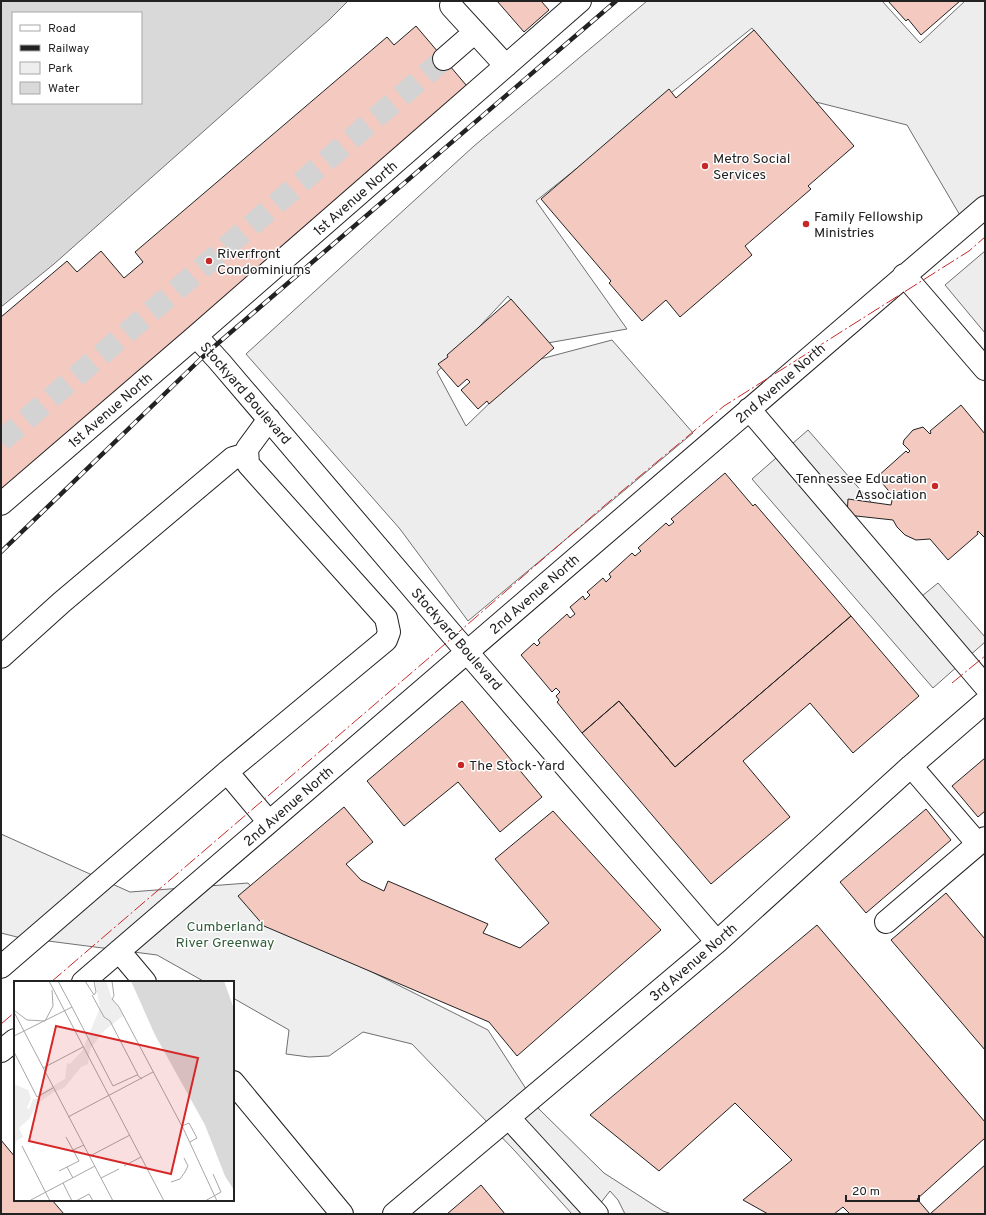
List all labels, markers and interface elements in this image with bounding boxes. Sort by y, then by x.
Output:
legend [12,12,142,104]
text: Road [48,21,76,37]
text: Railway [48,41,89,57]
text: Park [48,61,73,77]
text: Water [48,81,80,97]
place label: Metro Social Services [713,151,790,184]
street label: 1st Avenue North [311,158,401,240]
marker: Metro Social Services [700,161,710,171]
place label: Family Fellowship Ministries [814,209,923,242]
marker: Family Fellowship Ministries [801,219,811,229]
place label: Riverfront Condominiums [217,246,311,279]
marker: Riverfront Condominiums [204,256,214,266]
street label: Stockyard Boulevard [196,339,294,449]
street label: 2nd Avenue North [733,340,829,428]
street label: 1st Avenue North [66,370,156,452]
place label: Tennessee Education Association [795,471,927,504]
marker: Tennessee Education Association [930,481,940,491]
street label: 2nd Avenue North [487,551,583,639]
street label: Stockyard Boulevard [407,585,505,695]
place label: The Stock-Yard [469,758,565,775]
marker: The Stock-Yard [456,760,466,770]
street label: 2nd Avenue North [241,763,337,851]
park label: Cumberland River Greenway [176,919,274,952]
street label: 3rd Avenue North [647,920,741,1006]
inset map [14,981,234,1201]
scale bar [846,1177,919,1203]
text: 20 m [852,1184,880,1200]

